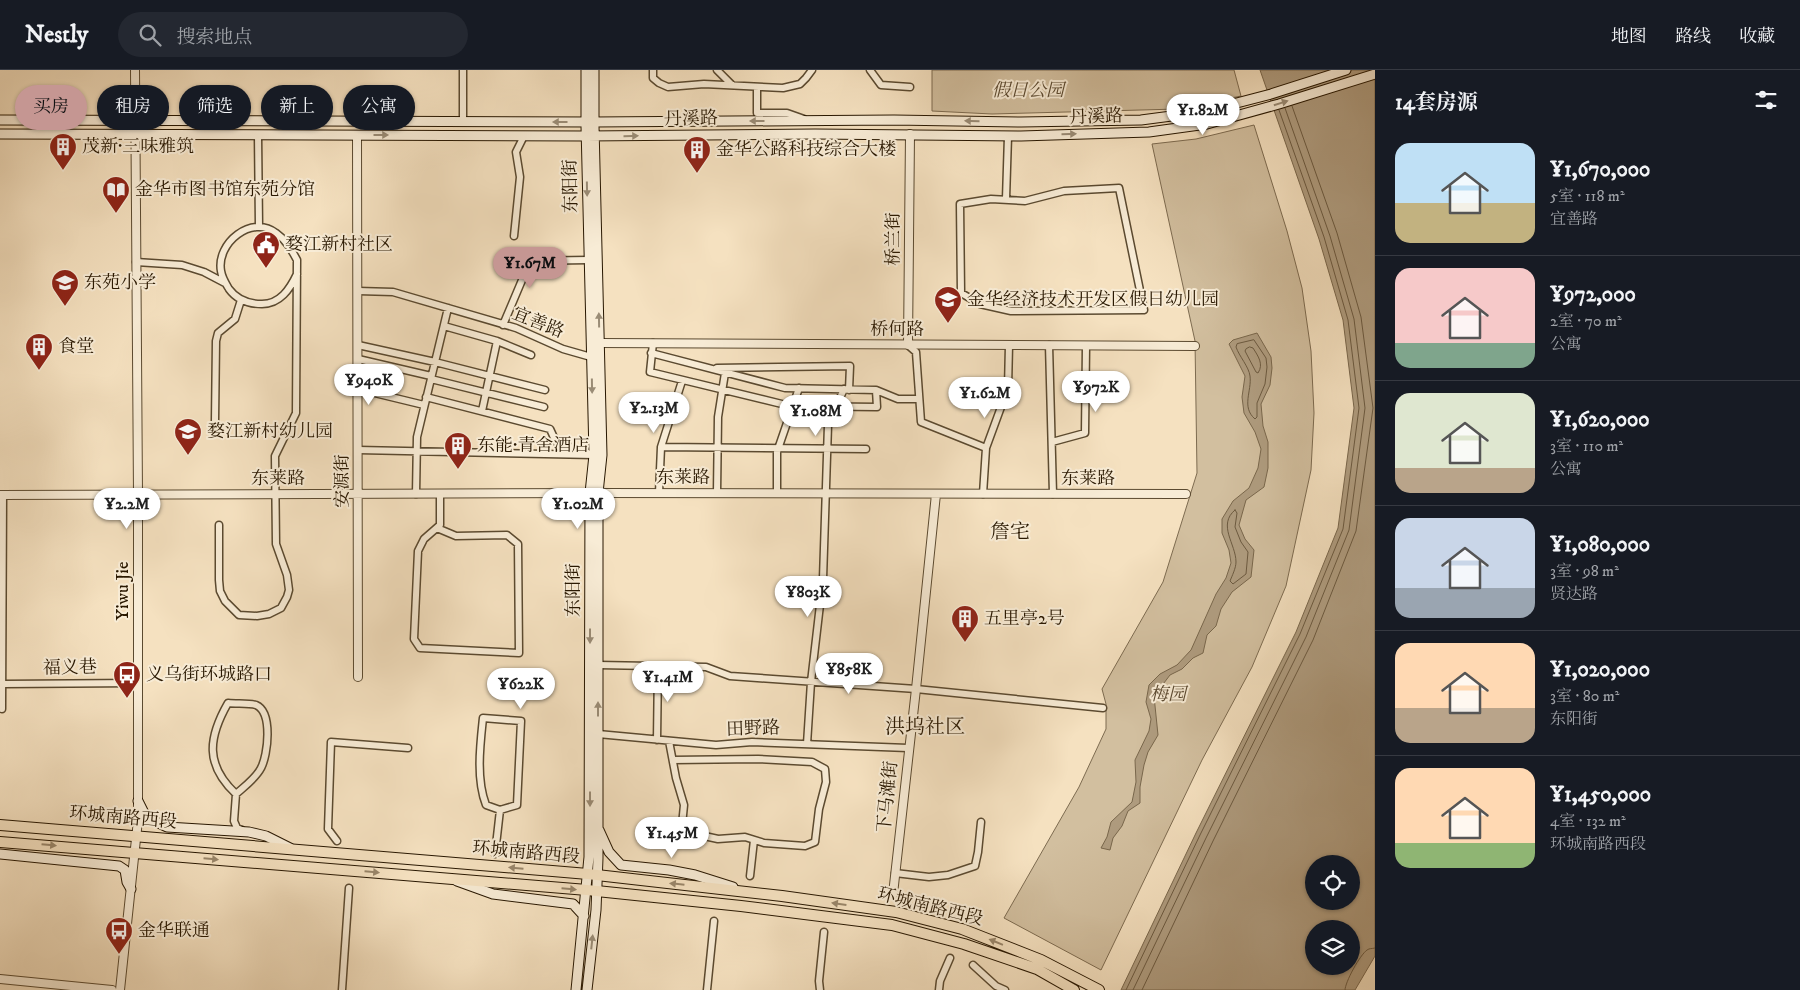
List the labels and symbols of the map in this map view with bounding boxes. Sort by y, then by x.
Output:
park label: 假日公园 [992,80,1067,102]
pin: ¥1.82M [1162,93,1244,136]
one-way arrow [1273,98,1288,106]
street label: 丹溪路 [1069,105,1123,129]
street label: 丹溪路 [664,108,718,130]
one-way arrow [749,117,765,125]
one-way arrow [964,117,980,125]
one-way arrow [551,118,567,126]
one-way arrow [1062,130,1078,138]
one-way arrow [373,131,389,139]
building icon: 茂新·三味雅筑 [48,132,78,171]
one-way arrow [623,132,639,140]
building icon: 金华公路科技综合大楼 [682,135,712,174]
place label: 茂新·三味雅筑 [82,136,194,158]
place label: 金华公路科技综合大楼 [716,139,896,161]
street label: 东阳街 [560,159,582,213]
library icon: 金华市图书馆东苑分馆 [101,175,131,214]
place label: 金华市图书馆东苑分馆 [135,179,315,201]
one-way arrow [583,181,591,197]
street label: 桥兰街 [883,212,905,266]
public building icon: 婺江新村社区 [251,230,281,269]
place label: 婺江新村社区 [285,234,393,256]
pin: ¥1.67M [489,246,571,289]
school or university icon: 东苑小学 [50,268,80,307]
place label: 东苑小学 [84,272,156,294]
school or university icon: 金华经济技术开发区假日幼儿园 [933,285,963,324]
place label: 金华经济技术开发区假日幼儿园 [967,289,1219,311]
street label: 宜善路 [509,303,567,343]
one-way arrow [594,311,602,327]
street label: 桥何路 [870,319,924,341]
building icon: 食堂 [24,332,54,371]
place label: 食堂 [58,336,94,358]
pin: ¥940K [334,364,404,406]
pin: ¥972K [1061,370,1131,413]
pin: ¥1.62M [944,376,1026,419]
one-way arrow [588,378,596,394]
pin: ¥2.13M [613,392,695,434]
pin: ¥1.08M [775,394,857,437]
school or university icon: 婺江新村幼儿园 [173,417,203,456]
place label: 婺江新村幼儿园 [207,421,333,443]
building icon: 东能·青舍酒店 [443,431,473,470]
place label: 东能·青舍酒店 [477,435,589,457]
street label: 安源街 [332,454,354,508]
street label: 东莱路 [656,467,710,489]
street label: 东莱路 [251,468,305,490]
street label: 东莱路 [1061,468,1115,490]
pin: ¥2.2M [92,488,162,530]
pin: ¥1.02M [537,488,619,530]
district label: 詹宅 [990,520,1030,545]
street label: Yiwu Jie [112,562,134,620]
street label: 东阳街 [563,563,585,617]
pin: ¥803K [773,576,843,618]
building icon: 五里亭2号 [950,604,980,643]
place label: 五里亭2号 [984,608,1065,630]
one-way arrow [586,628,594,644]
pin: ¥858K [814,652,884,695]
street label: 福义巷 [43,657,97,679]
bus stop icon: 义乌街环城路口 [112,660,142,699]
pin: ¥1.41M [627,660,709,703]
place label: 义乌街环城路口 [146,664,272,686]
pin: ¥622K [486,668,556,710]
park label: 梅园 [1150,684,1189,706]
one-way arrow [594,701,602,717]
district label: 洪坞社区 [885,715,965,740]
street label: 田野路 [726,717,780,741]
street label: 下马滩街 [873,760,903,834]
one-way arrow [585,791,593,807]
street label: 环城南路西段 [68,802,178,834]
pin: ¥1.45M [631,816,713,859]
street label: 环城南路西段 [471,837,581,869]
one-way arrow [41,842,57,850]
one-way arrow [203,855,219,863]
one-way arrow [507,864,523,872]
one-way arrow [365,869,381,877]
one-way arrow [669,880,685,888]
street label: 环城南路西段 [875,883,985,931]
one-way arrow [562,885,578,893]
one-way arrow [830,900,846,908]
bus stop icon: 金华联通 [104,916,134,955]
place label: 金华联通 [138,920,210,942]
one-way arrow [588,933,596,949]
one-way arrow [988,938,1003,946]

